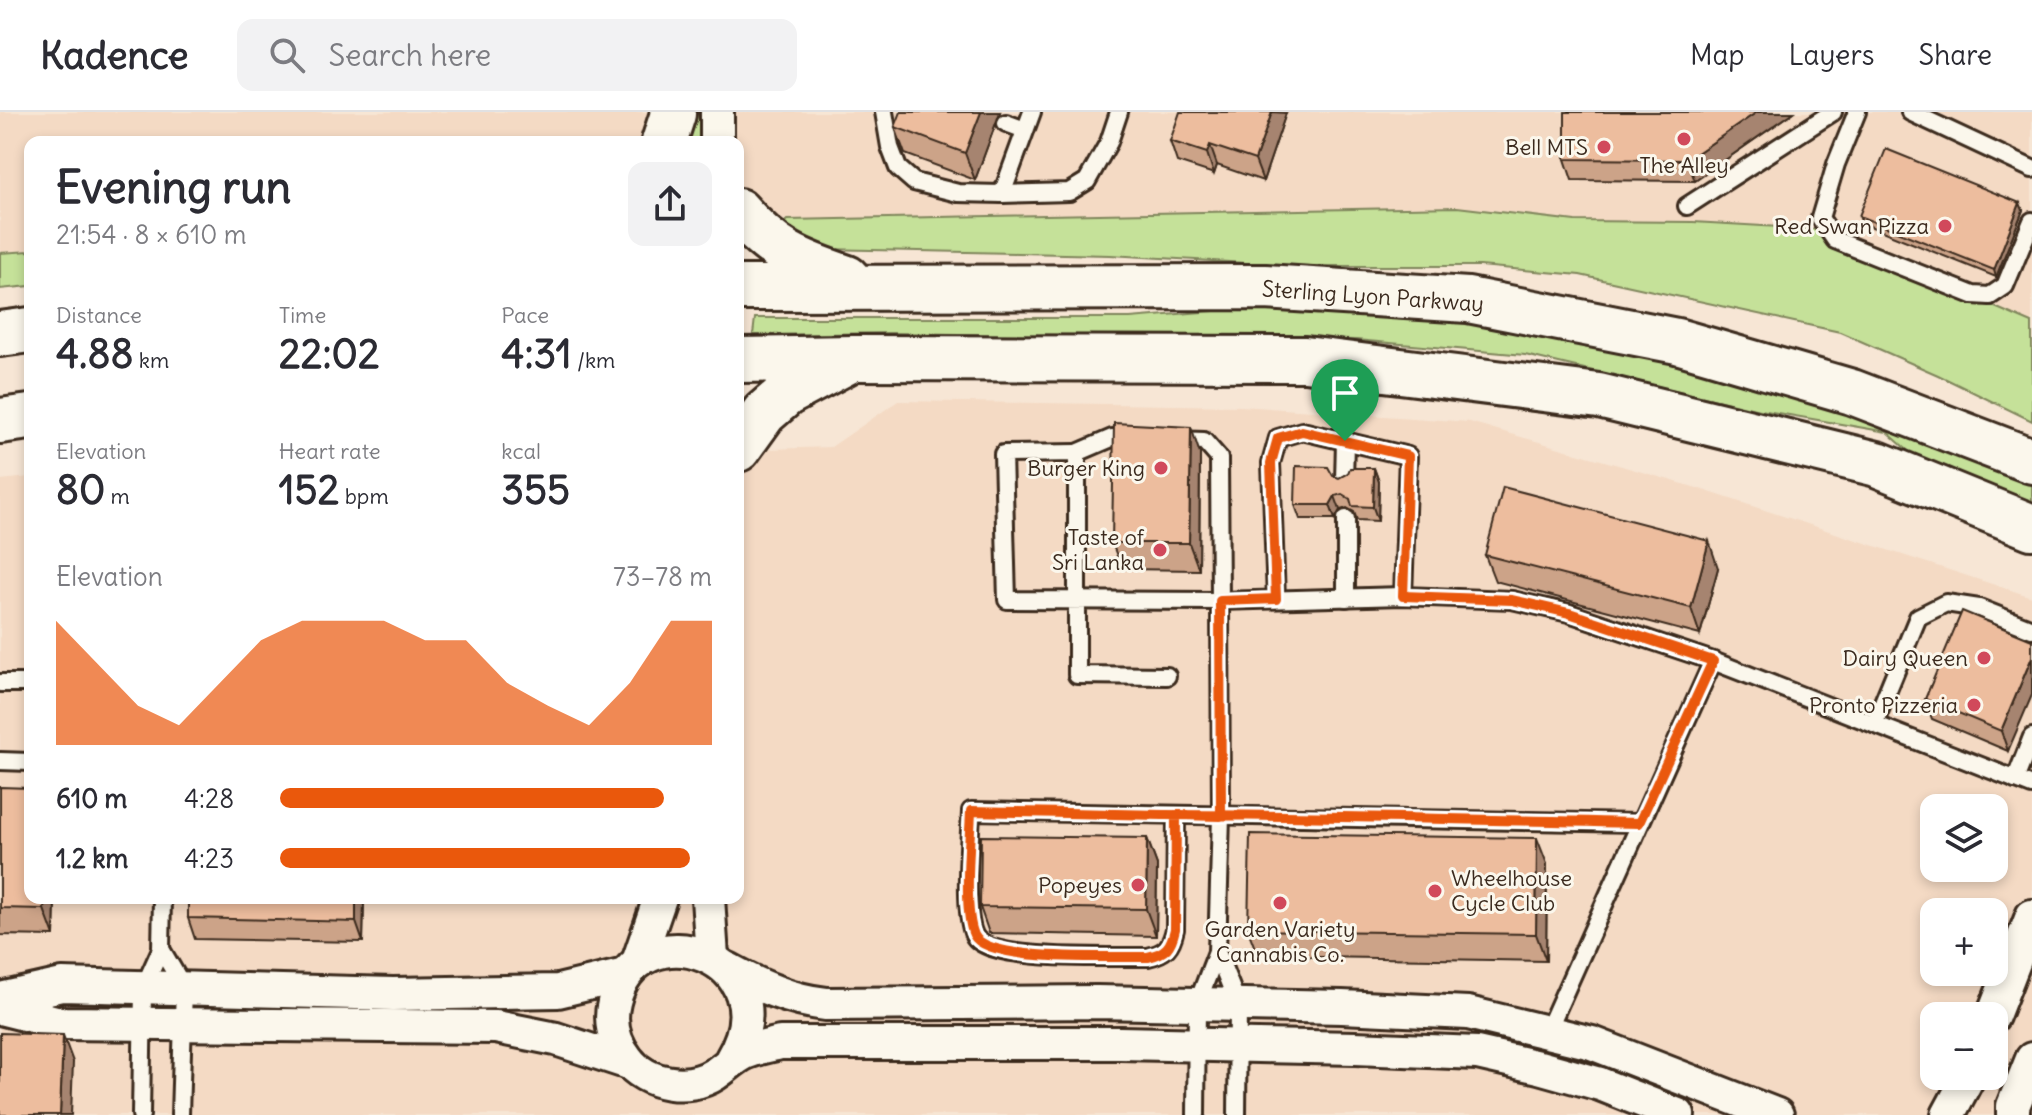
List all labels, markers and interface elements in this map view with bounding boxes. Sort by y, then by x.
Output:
search box [237,19,797,91]
text: Kadence [40,32,189,79]
icon: search [265,33,309,77]
text: Search here [329,36,491,74]
text: Map [1690,37,1745,73]
text: Layers [1789,37,1875,73]
text: Share [1919,37,1992,73]
marker: The Alley [1675,130,1693,148]
place label: Bell MTS [1505,133,1588,161]
marker: Bell MTS [1595,138,1613,156]
place label: The Alley [1639,151,1729,179]
text: Evening run [56,160,291,215]
button: share [628,162,712,246]
place label: Red Swan Pizza [1774,212,1929,240]
marker: Red Swan Pizza [1936,217,1954,235]
text: 21:54 · 8 × 610 m [56,218,246,251]
street label: Sterling Lyon Parkway [1261,274,1485,318]
text: Distance [56,301,142,329]
text: Time [279,301,326,329]
text: Pace [501,301,549,329]
text: 4.88 [56,329,133,379]
text: 22:02 [279,329,380,379]
text: 4:31 [501,329,572,379]
text: km [133,346,169,374]
text: /km [572,346,615,374]
pin [1311,359,1379,441]
icon: arrive [1323,371,1367,415]
text: Elevation [56,437,146,465]
text: Heart rate [279,437,381,465]
text: kcal [501,437,541,465]
place label: Burger King [1027,454,1145,482]
marker: Burger King [1152,459,1170,477]
text: 80 [56,465,105,515]
text: 152 [279,465,339,515]
text: 355 [501,465,570,515]
text: m [105,482,130,510]
text: bpm [339,482,389,510]
place label: Taste of Sri Lanka [1052,523,1145,576]
marker: Taste of Sri Lanka [1151,541,1169,559]
text: Elevation [56,560,163,593]
text: 73–78 m [613,560,712,593]
place label: Dairy Queen [1842,644,1968,672]
marker: Dairy Queen [1975,649,1993,667]
place label: Pronto Pizzeria [1809,691,1958,719]
marker: Pronto Pizzeria [1965,696,1983,714]
text: 610 m [56,782,127,815]
text: 4:28 [184,782,234,815]
map controls [1920,794,2008,1090]
button: layers [1920,794,2008,882]
text: 1.2 km [56,842,128,875]
text: 4:23 [184,842,234,875]
place label: Wheelhouse Cycle Club [1451,864,1572,917]
place label: Popeyes [1038,871,1122,899]
marker: Popeyes [1129,876,1147,894]
marker: Wheelhouse Cycle Club [1426,882,1444,900]
marker: Garden Variety Cannabis Co. [1271,894,1289,912]
button: + [1920,898,2008,986]
place label: Garden Variety Cannabis Co. [1205,915,1355,968]
button: − [1920,1002,2008,1090]

